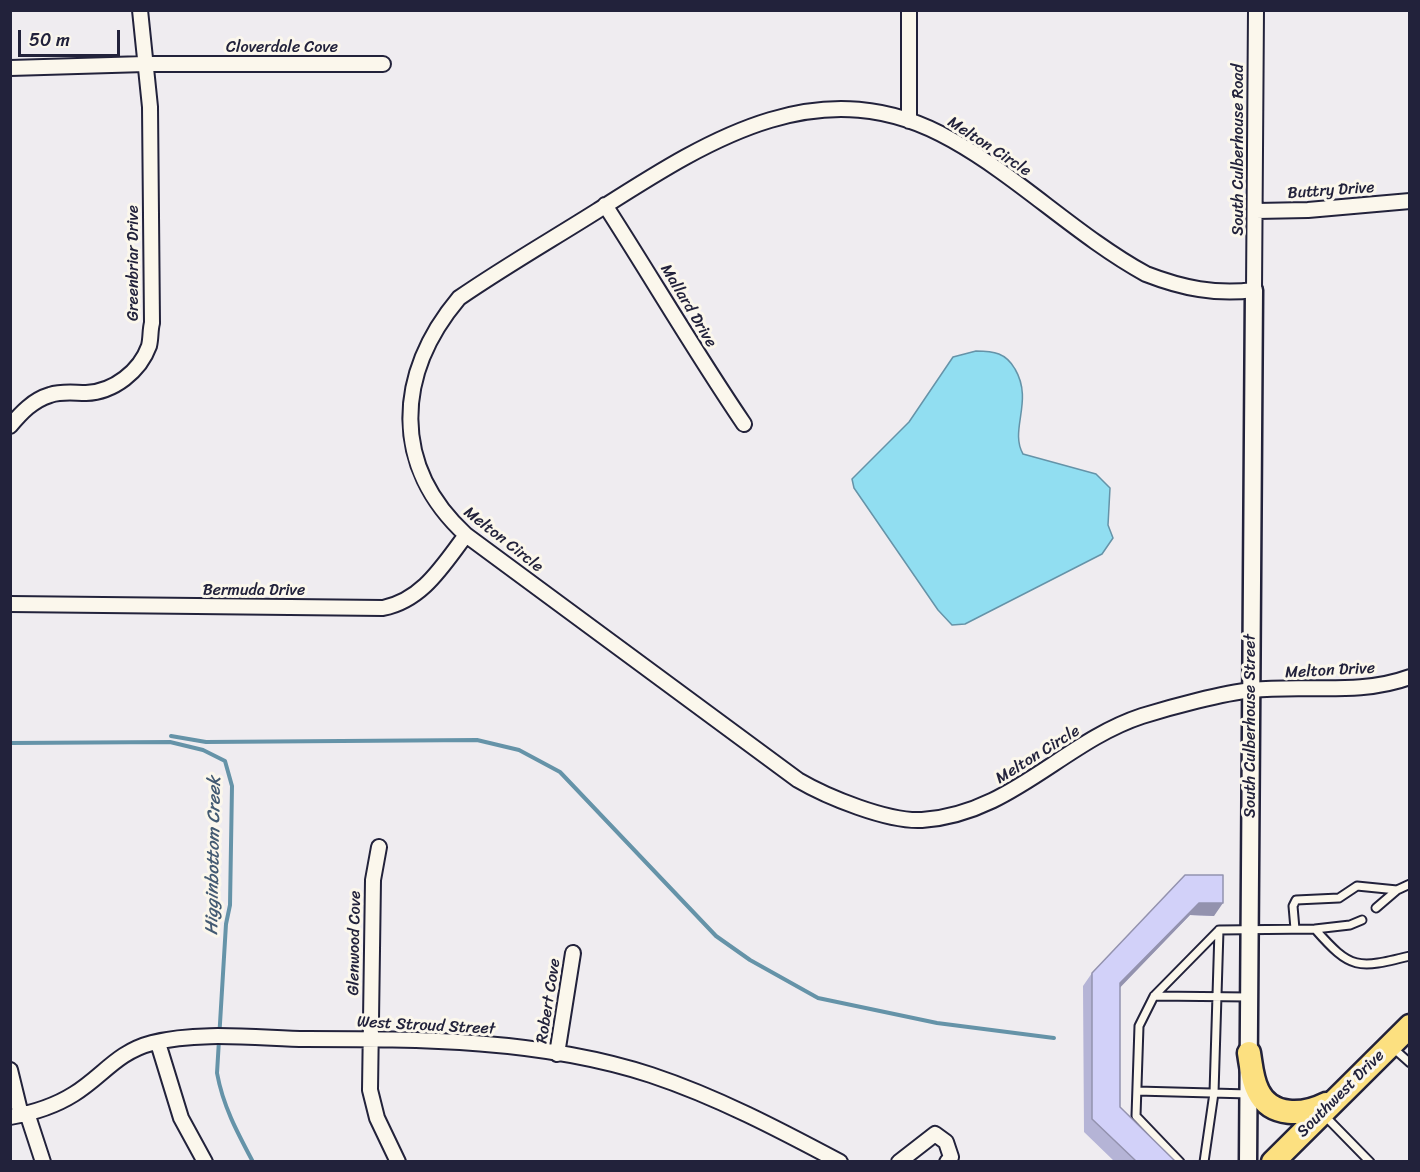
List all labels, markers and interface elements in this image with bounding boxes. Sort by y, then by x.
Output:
scale bar [21,18,123,56]
text: 50 m [29,24,70,56]
street label: Cloverdale Cove [226,38,338,58]
street label: South Culberhouse Road [1229,64,1249,236]
street label: Melton Circle [944,113,1034,181]
street label: Buttry Drive [1287,178,1375,204]
street label: Greenbriar Drive [124,205,144,321]
street label: Mallard Drive [656,261,720,351]
street label: Melton Circle [459,503,547,577]
street label: Bermuda Drive [203,581,305,601]
street label: South Culberhouse Street [1241,634,1261,818]
street label: Melton Drive [1285,659,1375,683]
street label: Melton Circle [992,722,1084,788]
water label: Higginbottom Creek [202,777,226,935]
street label: Glenwood Cove [344,890,366,996]
street label: Robert Cove [533,957,565,1045]
street label: West Stroud Street [356,1013,496,1039]
street label: Southwest Drive [1293,1046,1389,1142]

